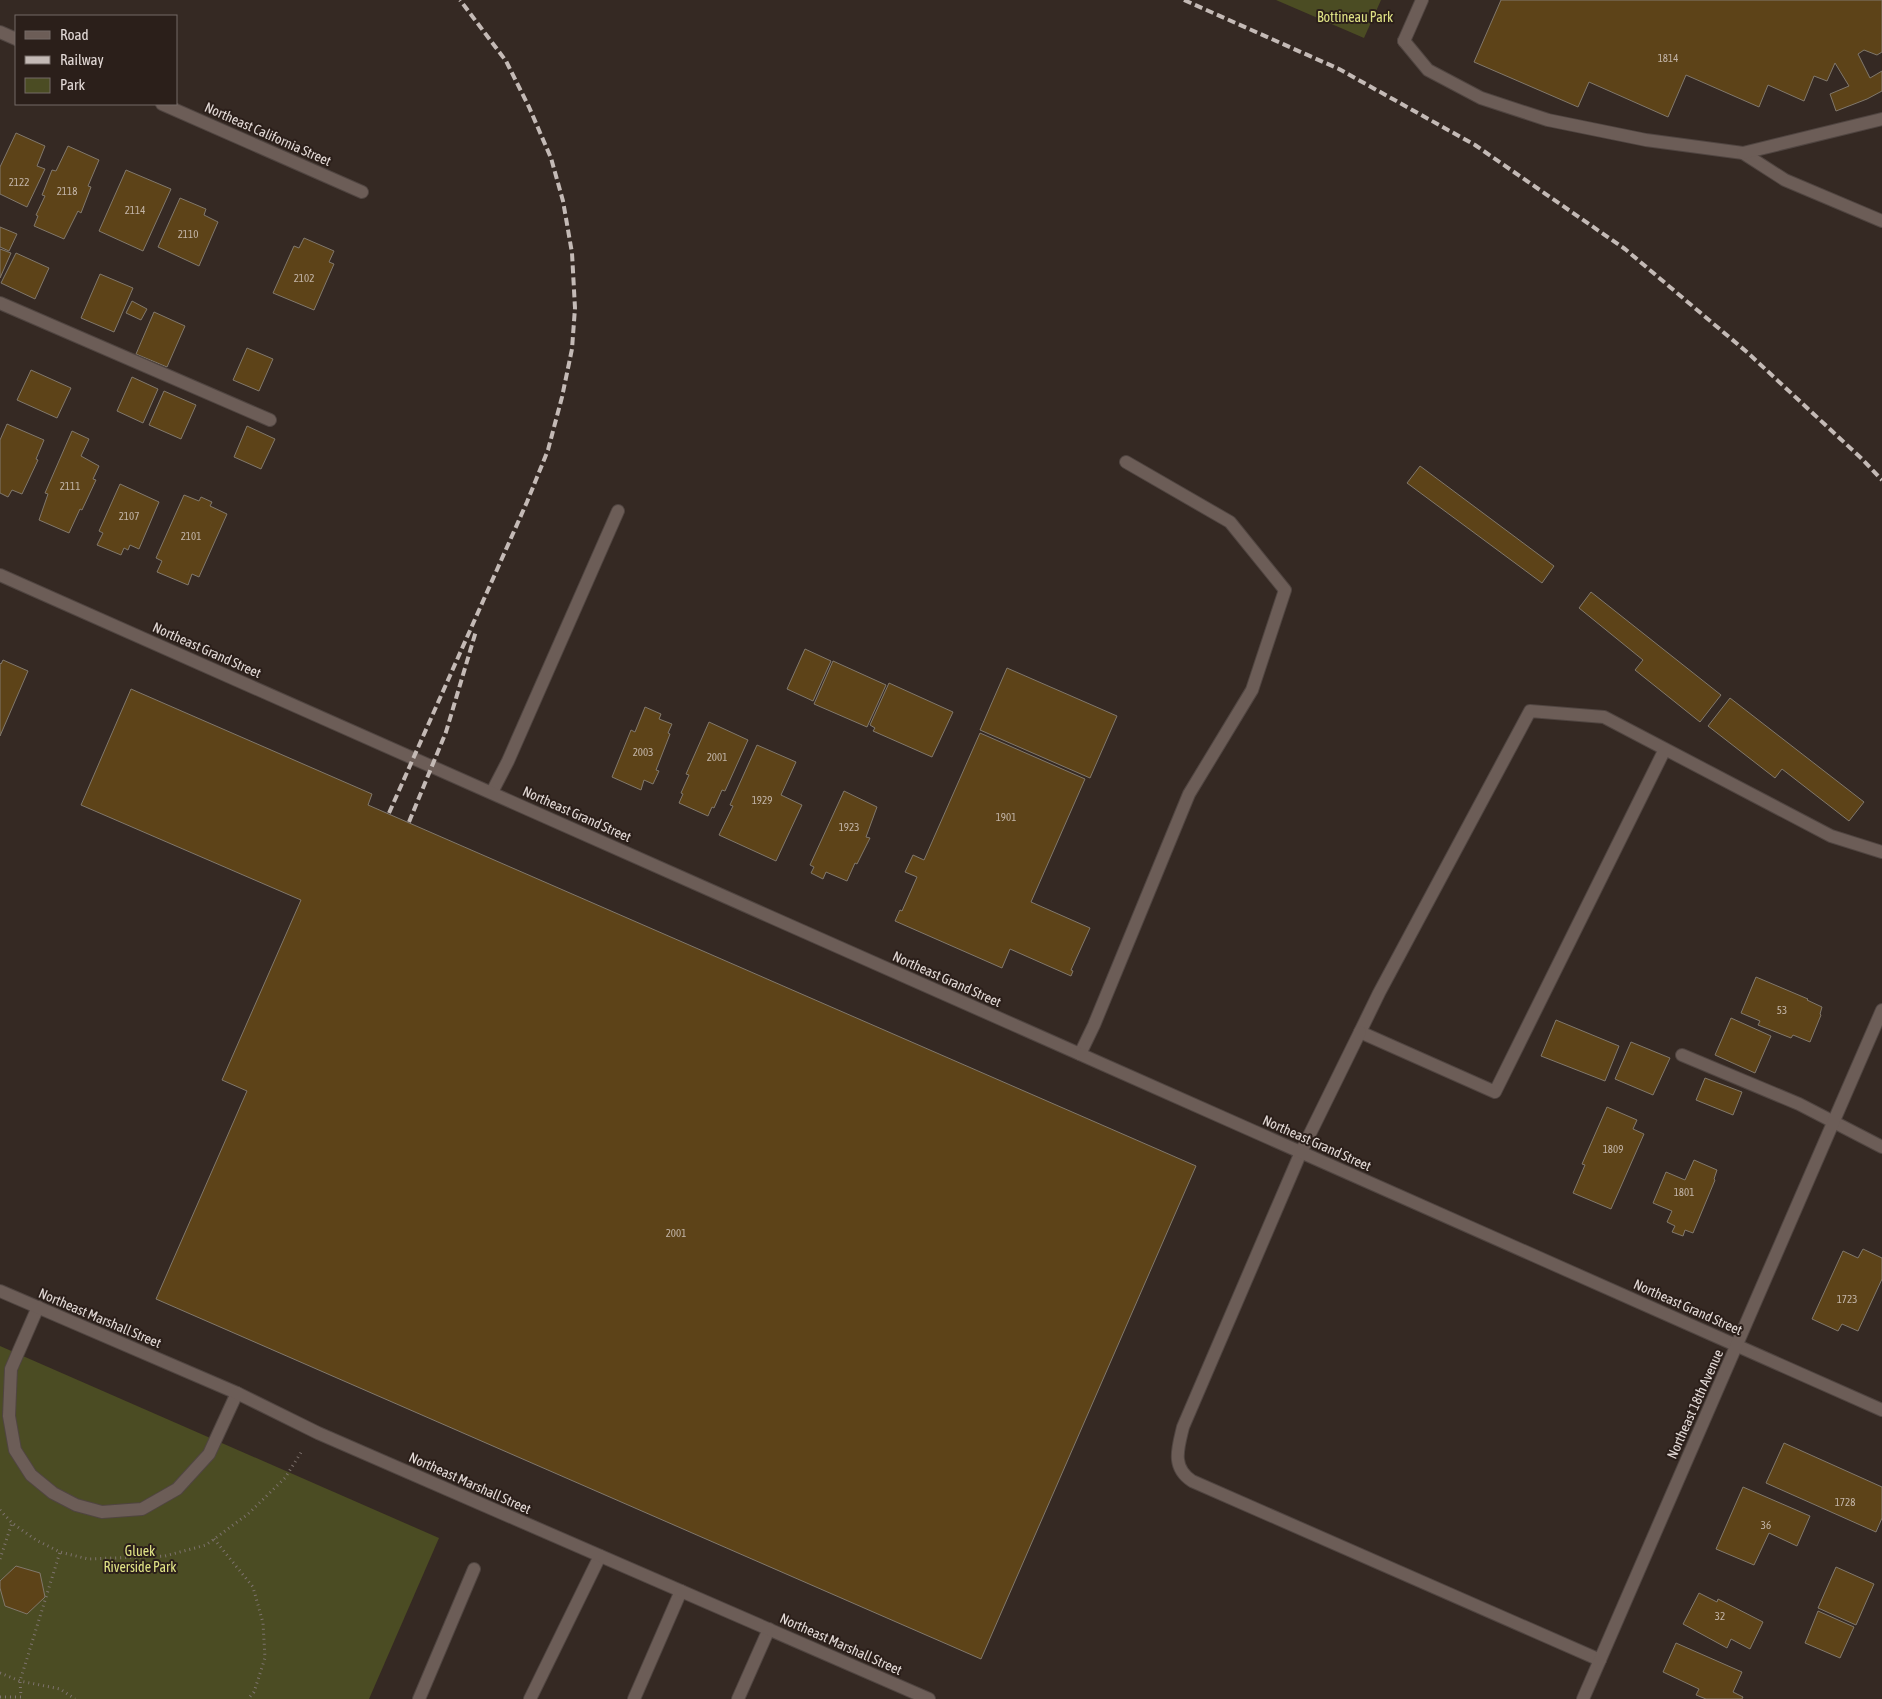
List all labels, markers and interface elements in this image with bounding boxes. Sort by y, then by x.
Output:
park label: Bottineau Park [1317,9,1393,25]
legend [15,15,178,105]
text: Road [60,26,89,43]
text: Railway [60,51,104,68]
house number: 1814 [1658,52,1678,64]
text: Park [60,76,85,93]
street label: Northeast California Street [202,99,334,169]
house number: 2122 [9,176,29,188]
house number: 2118 [57,185,77,197]
house number: 2114 [125,204,145,216]
house number: 2110 [178,228,198,240]
house number: 2102 [294,272,314,284]
house number: 2111 [60,480,80,492]
house number: 2107 [119,510,139,522]
house number: 2101 [181,530,201,542]
street label: Northeast Grand Street [150,619,264,681]
house number: 2003 [633,746,653,758]
house number: 2001 [707,751,727,763]
street label: Northeast Grand Street [520,783,634,845]
house number: 1929 [752,794,772,806]
house number: 1901 [996,811,1016,823]
house number: 1923 [839,821,859,833]
street label: Northeast Grand Street [890,948,1004,1010]
house number: 53 [1777,1004,1787,1016]
street label: Northeast Grand Street [1260,1112,1374,1174]
house number: 1809 [1603,1143,1623,1155]
house number: 1801 [1674,1186,1694,1198]
house number: 2001 [666,1227,686,1239]
street label: Northeast Grand Street [1631,1276,1745,1338]
street label: Northeast Marshall Street [36,1285,164,1351]
house number: 1723 [1837,1293,1857,1305]
street label: Northeast 18th Avenue [1664,1347,1726,1461]
street label: Northeast Marshall Street [407,1449,533,1517]
house number: 1728 [1835,1496,1855,1508]
house number: 36 [1761,1519,1771,1531]
park label: Gluek Riverside Park [104,1543,176,1575]
street label: Northeast Marshall Street [778,1610,904,1678]
house number: 32 [1715,1610,1725,1622]

